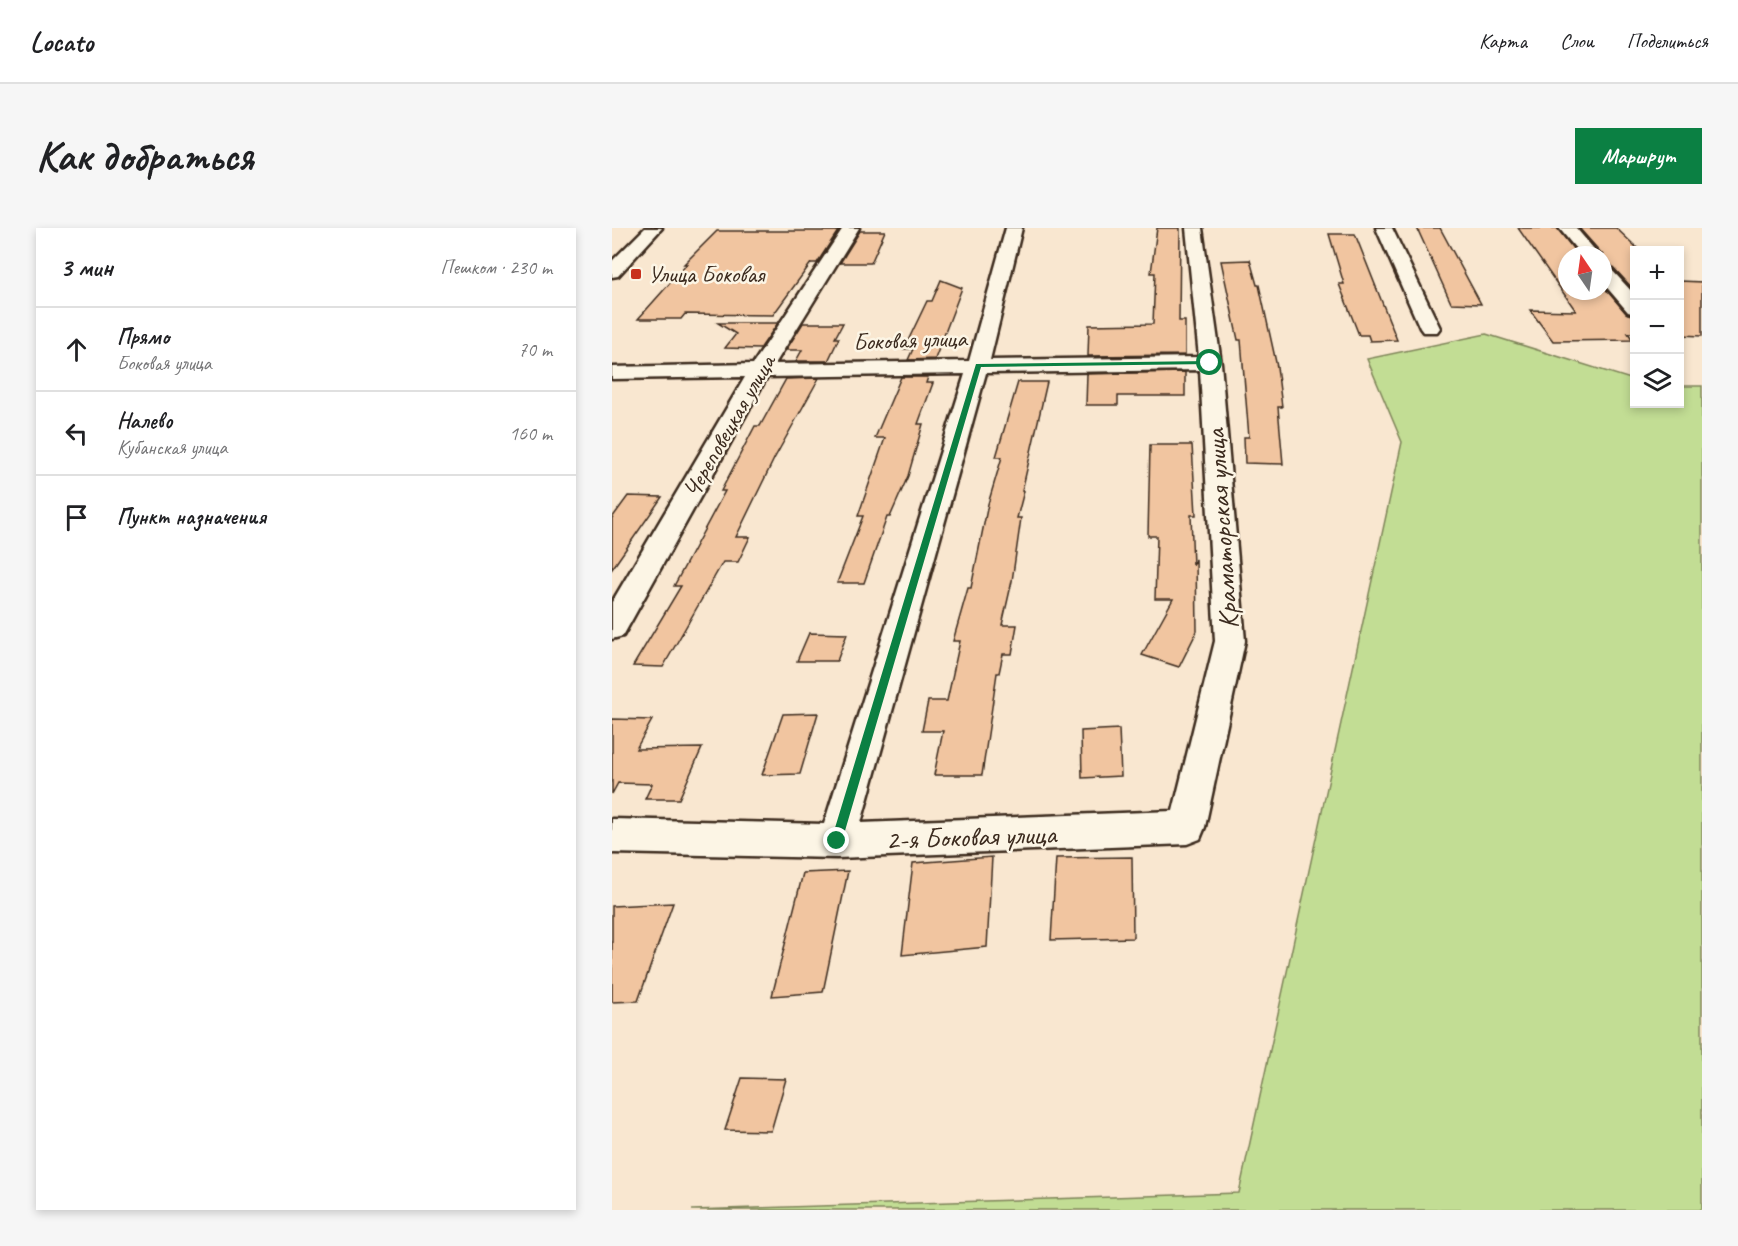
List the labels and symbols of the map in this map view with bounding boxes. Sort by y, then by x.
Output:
north arrow [1558,246,1612,300]
place label: Улица Боковая [648,259,766,289]
marker: Улица Боковая [629,267,643,281]
street label: Боковая улица [853,323,969,357]
street label: Череповецкая улица [676,348,783,502]
route start [1196,349,1222,375]
street label: Краматорская улица [1197,426,1246,630]
street label: 2-я Боковая улица [885,816,1059,857]
route end [823,827,849,853]

